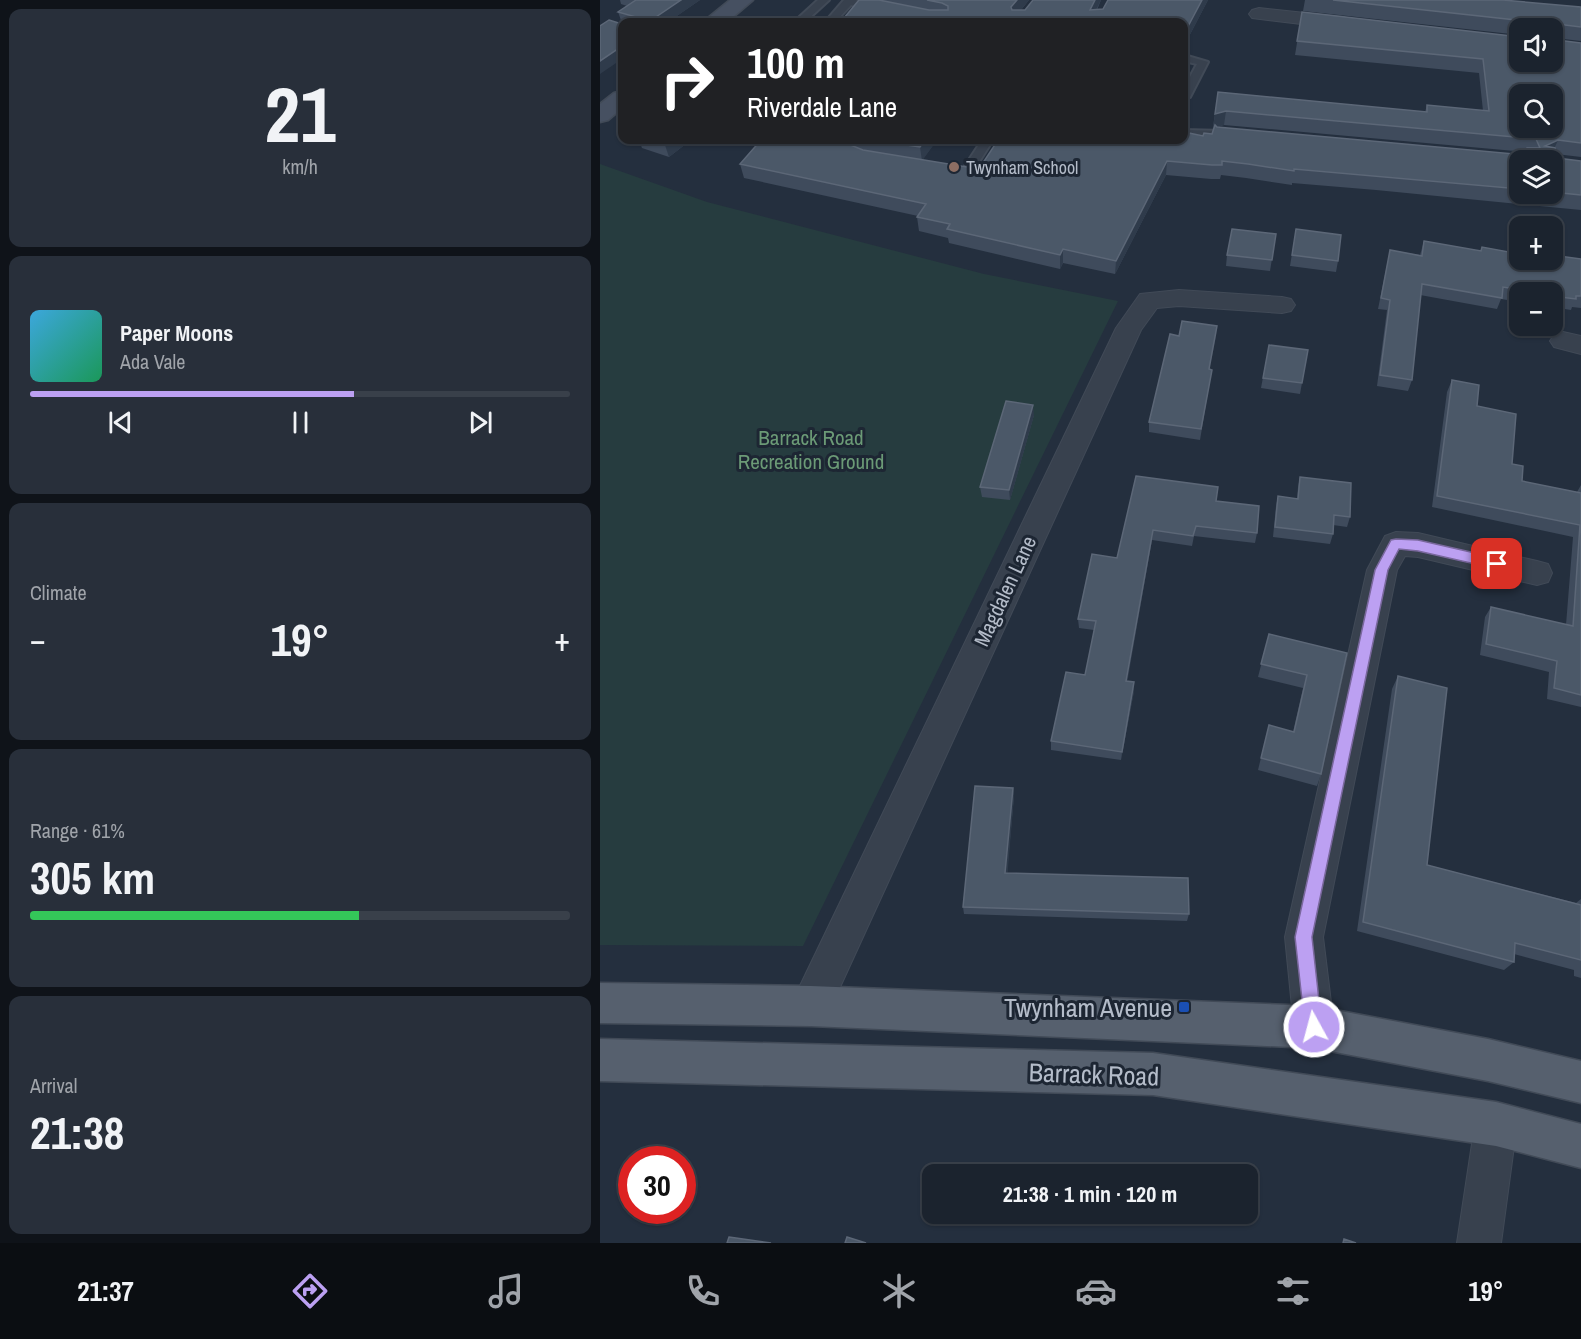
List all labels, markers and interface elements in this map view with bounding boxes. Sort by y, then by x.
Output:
map controls [1509,18,1563,336]
button: sound [1509,18,1563,72]
text: 100 m [747,35,845,91]
icon: right [648,42,726,120]
text: 21 [264,61,336,166]
button: search [1509,84,1563,138]
text: Riverdale Lane [747,89,897,125]
button: layers [1509,150,1563,204]
text: km/h [282,153,318,180]
place label: Twynham School [966,155,1078,180]
marker: Twynham School [947,160,961,174]
button: + [1509,216,1563,270]
button: − [1509,282,1563,336]
text: Paper Moons [120,318,233,348]
text: Ada Vale [120,348,185,375]
icon: previous [104,406,137,439]
icon: pause [284,406,317,439]
icon: next [464,406,497,439]
park label: Barrack Road Recreation Ground [738,423,884,476]
street label: Magdalen Lane [967,531,1043,651]
pin [1471,538,1522,589]
icon: arrive [1480,547,1513,580]
text: Climate [30,579,87,606]
text: 19° [270,609,330,670]
text: − [30,617,46,661]
text: + [554,617,570,661]
text: Range · 61% [30,817,125,844]
text: 305 km [30,847,155,908]
place label: Twynham Avenue [1004,990,1172,1025]
position arrow [1282,995,1346,1059]
marker: Twynham Avenue [1177,1000,1191,1014]
street label: Barrack Road [1028,1054,1160,1094]
text: Arrival [30,1072,77,1099]
text: 21:38 [30,1102,124,1163]
speed limit sign: 30 [618,1146,696,1224]
text: 21:38 · 1 min · 120 m [1003,1179,1177,1209]
icon: directions [289,1270,331,1312]
icon: music [485,1270,527,1312]
icon: phone [682,1270,724,1312]
icon: climate [878,1270,920,1312]
icon: car [1075,1270,1117,1312]
icon: filters [1272,1270,1314,1312]
text: 21:37 [77,1273,134,1309]
text: 19° [1468,1273,1504,1309]

